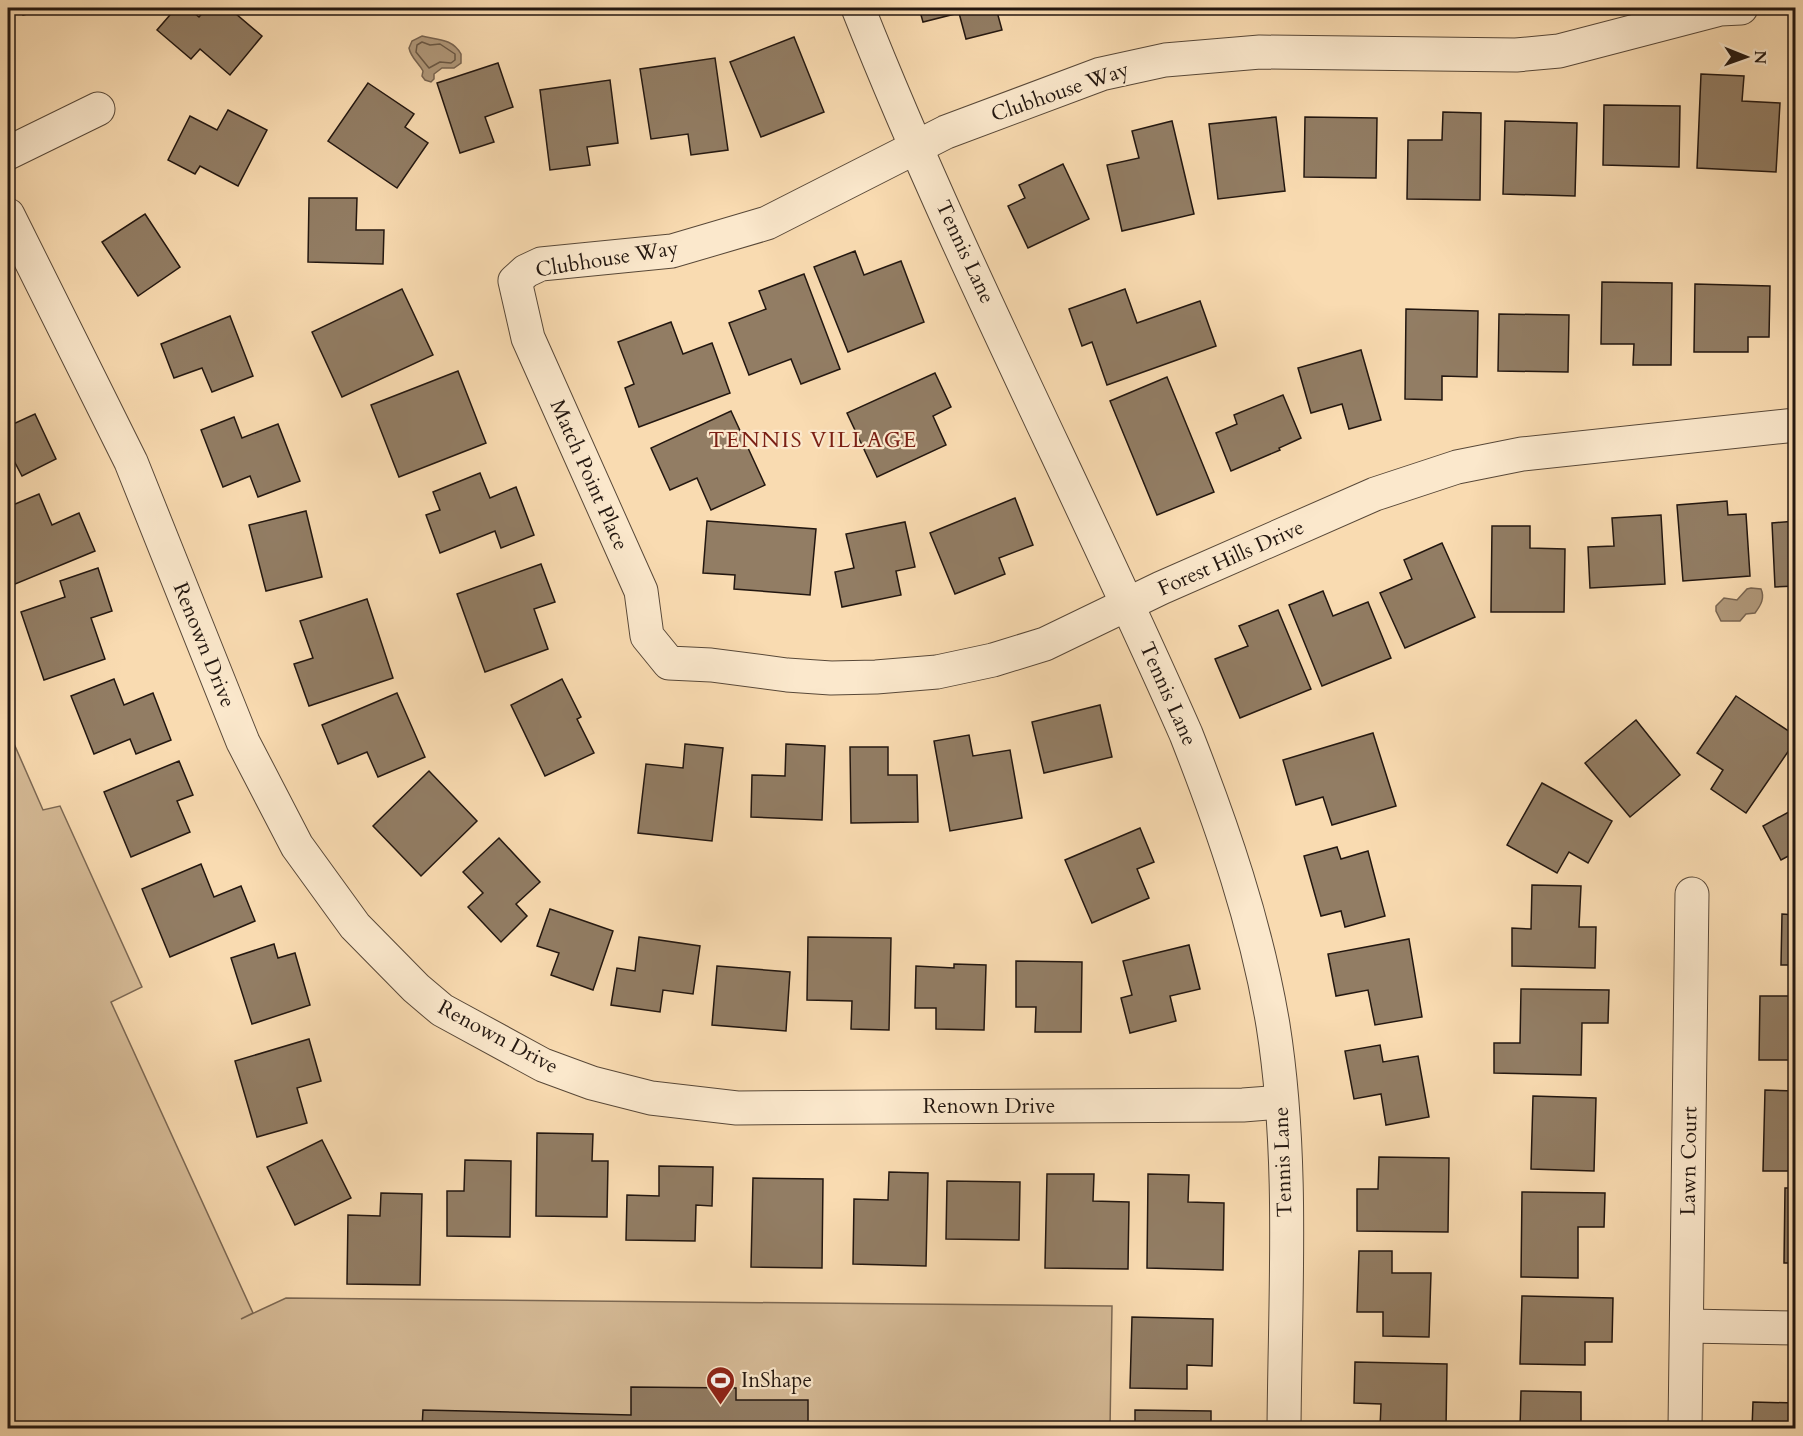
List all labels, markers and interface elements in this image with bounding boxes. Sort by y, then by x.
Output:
north arrow [1716,27,1776,87]
text: N [1749,50,1771,64]
street label: Clubhouse Way [987,55,1133,129]
street label: Tennis Lane [928,196,1002,308]
street label: Clubhouse Way [534,233,680,285]
street label: Match Point Place [543,395,635,555]
district label: TENNIS VILLAGE [708,425,918,455]
street label: Forest Hills Drive [1153,513,1309,603]
street label: Renown Drive [166,578,242,712]
street label: Tennis Lane [1132,638,1204,750]
street label: Renown Drive [433,993,563,1081]
street label: Renown Drive [923,1092,1055,1121]
street label: Tennis Lane [1267,1106,1299,1218]
street label: Lawn Court [1674,1106,1704,1216]
sports icon: InShape [704,1364,736,1406]
place label: InShape [741,1366,812,1395]

